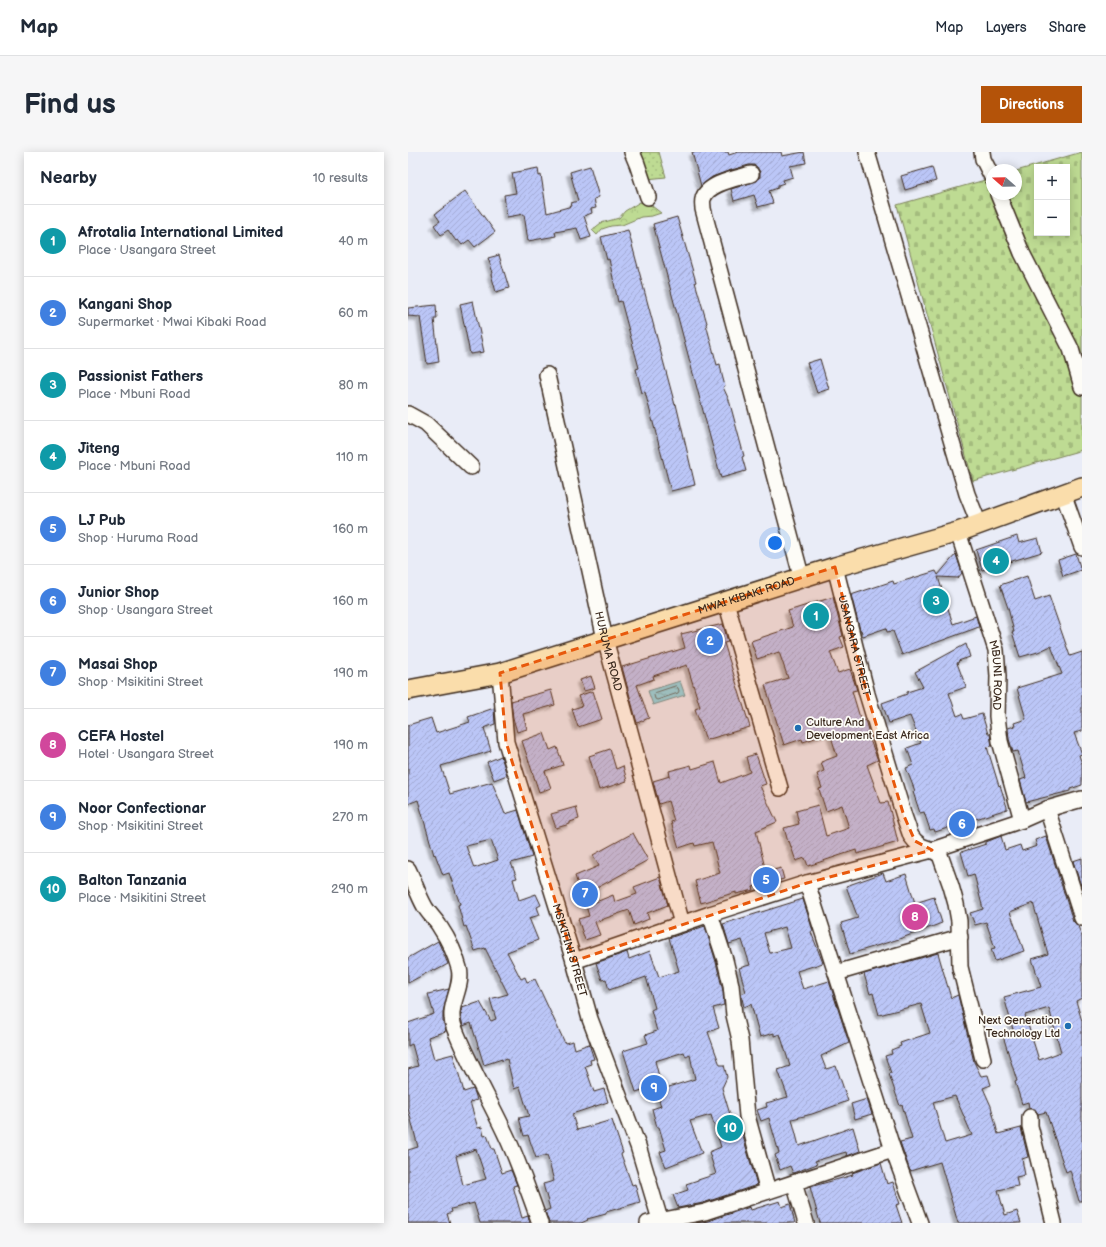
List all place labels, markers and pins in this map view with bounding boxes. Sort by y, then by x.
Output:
pin: 4 [983,546,1009,576]
pin: 3 [923,586,949,616]
pin: 1 [803,601,829,631]
pin: 2 [697,626,723,656]
place label: Culture And Development East Africa [806,716,929,742]
marker: Culture And Development East Africa [793,723,803,733]
pin: 6 [949,809,975,839]
pin: 5 [753,865,779,895]
pin: 7 [572,879,598,909]
pin: 8 [902,902,928,932]
place label: Next Generation Technology Ltd [978,1014,1060,1040]
marker: Next Generation Technology Ltd [1063,1021,1073,1031]
pin: 9 [641,1073,667,1103]
pin: 10 [717,1113,743,1143]

